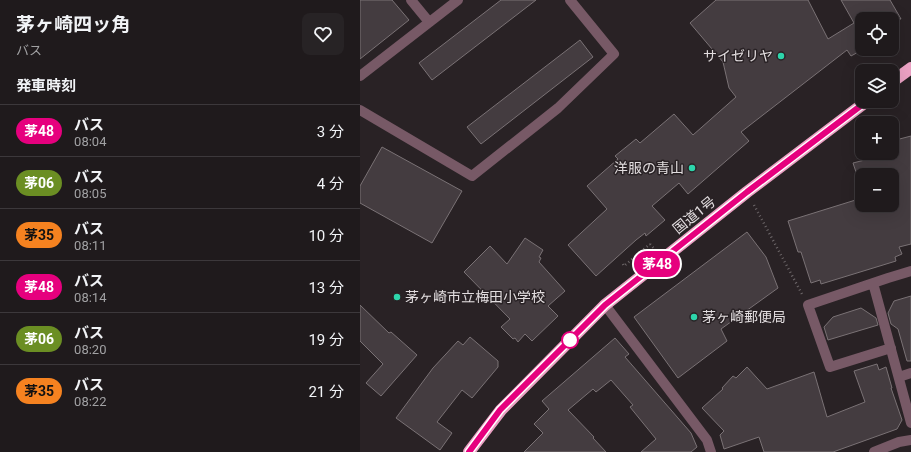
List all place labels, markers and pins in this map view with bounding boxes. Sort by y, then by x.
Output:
place label: サイゼリヤ [703,48,773,64]
marker: サイゼリヤ [776,51,786,61]
place label: 洋服の青山 [614,160,684,176]
marker: 洋服の青山 [687,163,697,173]
place label: 茅ヶ崎市立梅田小学校 [405,289,545,305]
marker: 茅ヶ崎市立梅田小学校 [392,292,402,302]
place label: 茅ヶ崎郵便局 [702,309,786,325]
marker: 茅ヶ崎郵便局 [689,312,699,322]
unlabelled marker [561,331,579,349]

